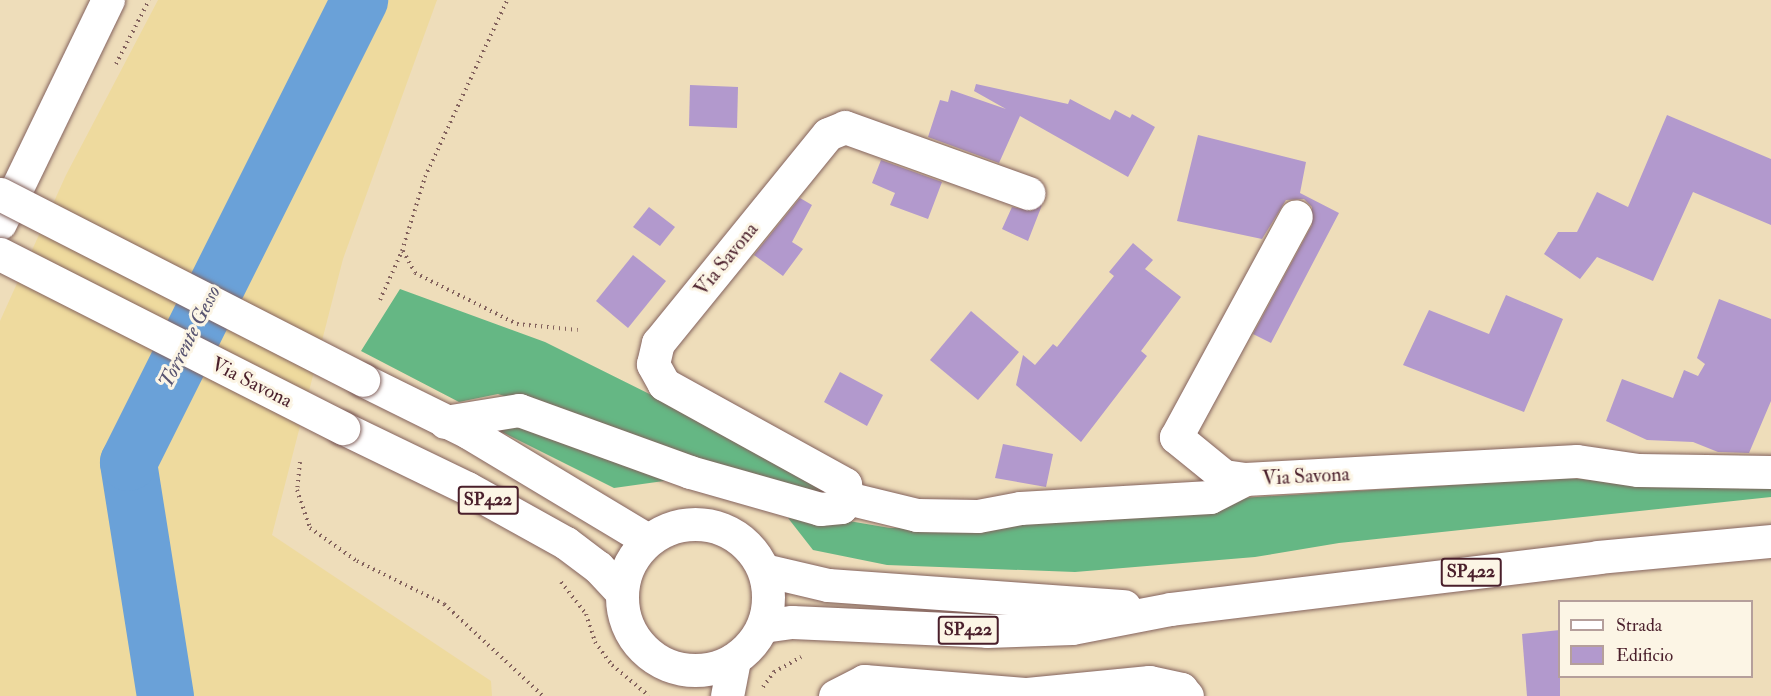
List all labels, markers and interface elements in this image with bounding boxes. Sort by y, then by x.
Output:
street label: Via Savona [689,217,763,301]
water label: Torrente Gesso [153,282,227,392]
street label: Via Savona [208,351,296,413]
street label: Via Savona [1262,462,1350,490]
road number: SP422 [456,485,520,515]
road number: SP422 [1440,557,1502,587]
legend [1558,600,1753,678]
text: Strada [1616,614,1662,637]
road number: SP422 [936,615,1000,645]
text: Edificio [1616,644,1673,667]

